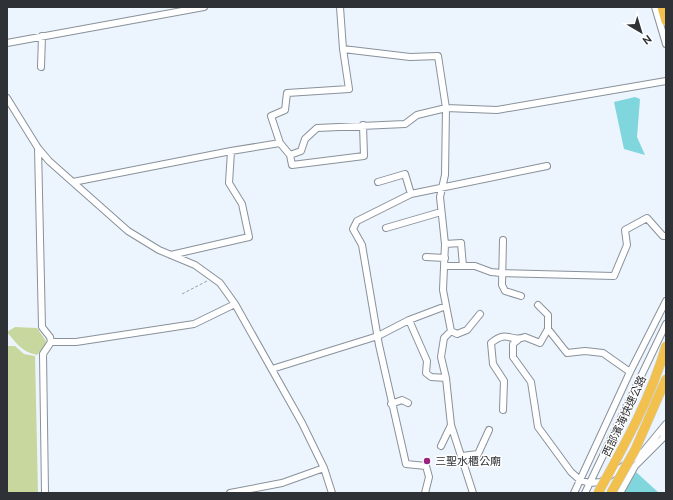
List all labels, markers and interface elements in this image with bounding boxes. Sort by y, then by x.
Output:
north arrow [621,12,661,52]
text: N [640,33,654,47]
street label: 西部濱海快速公路 [600,374,648,458]
place label: 三聖水櫃公廟 [435,455,501,467]
marker: 三聖水櫃公廟 [422,456,432,466]

